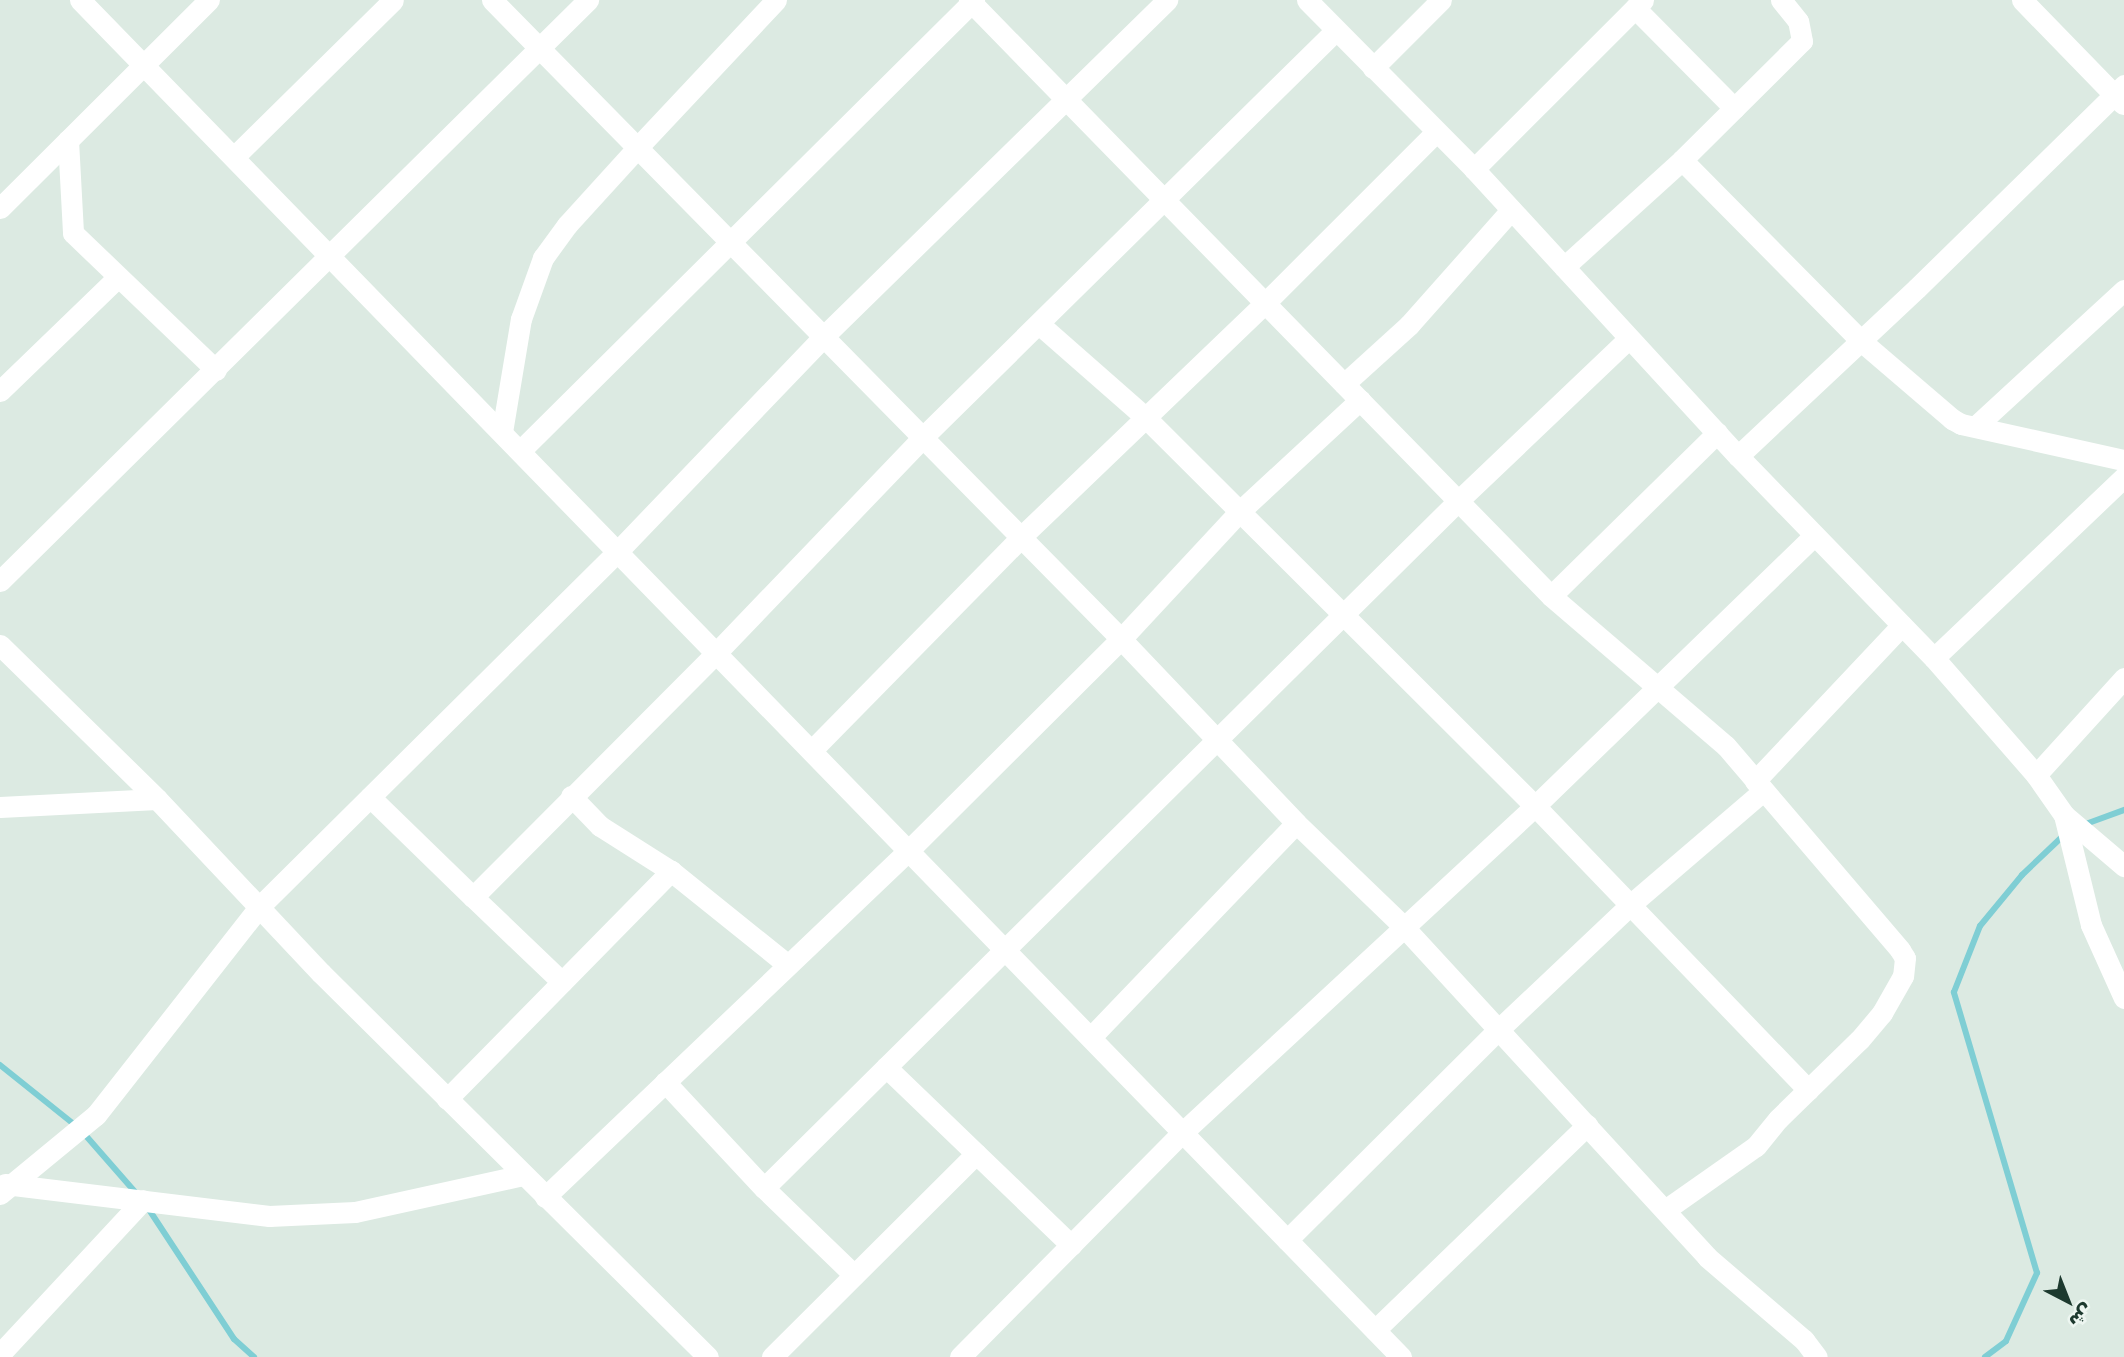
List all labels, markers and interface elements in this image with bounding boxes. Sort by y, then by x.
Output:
north arrow [2033,1266,2103,1336]
text: ش [2065,1300,2099,1334]

